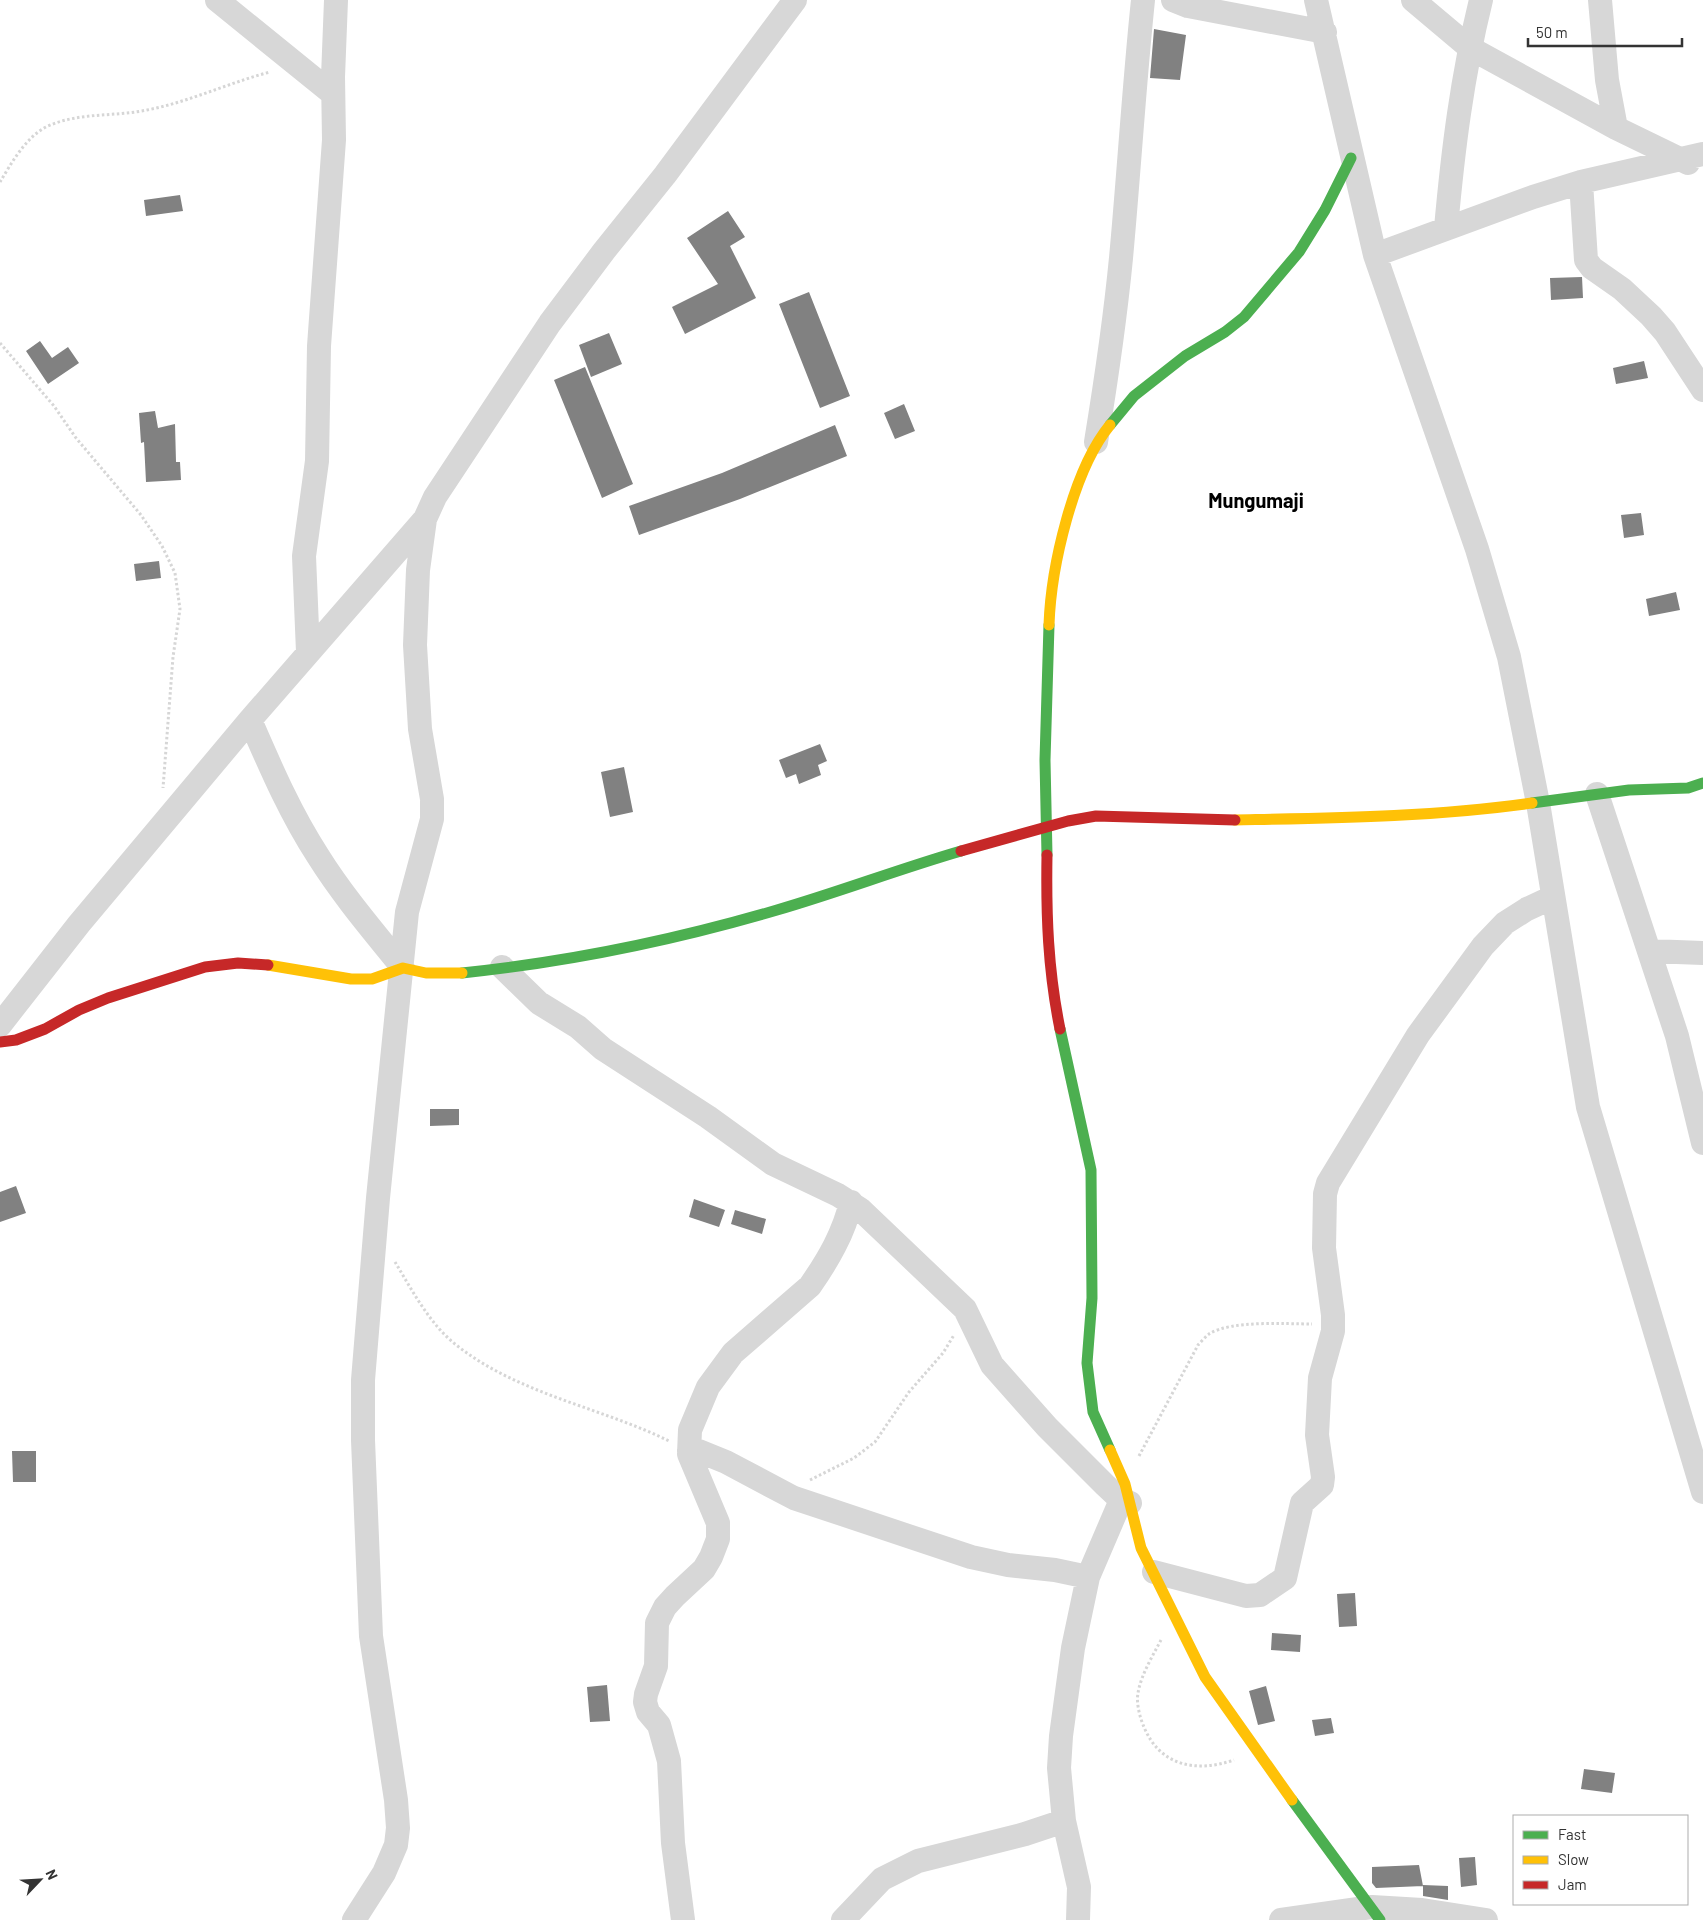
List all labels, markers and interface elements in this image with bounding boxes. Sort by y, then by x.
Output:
scale bar [1528,15,1682,47]
text: 50 m [1536,23,1568,41]
district label: Mungumaji [1208,488,1304,512]
legend [1513,1815,1688,1905]
text: Fast [1558,1825,1586,1843]
text: Slow [1558,1850,1589,1868]
north arrow [15,1855,65,1905]
text: N [43,1866,62,1882]
text: Jam [1558,1875,1587,1893]

